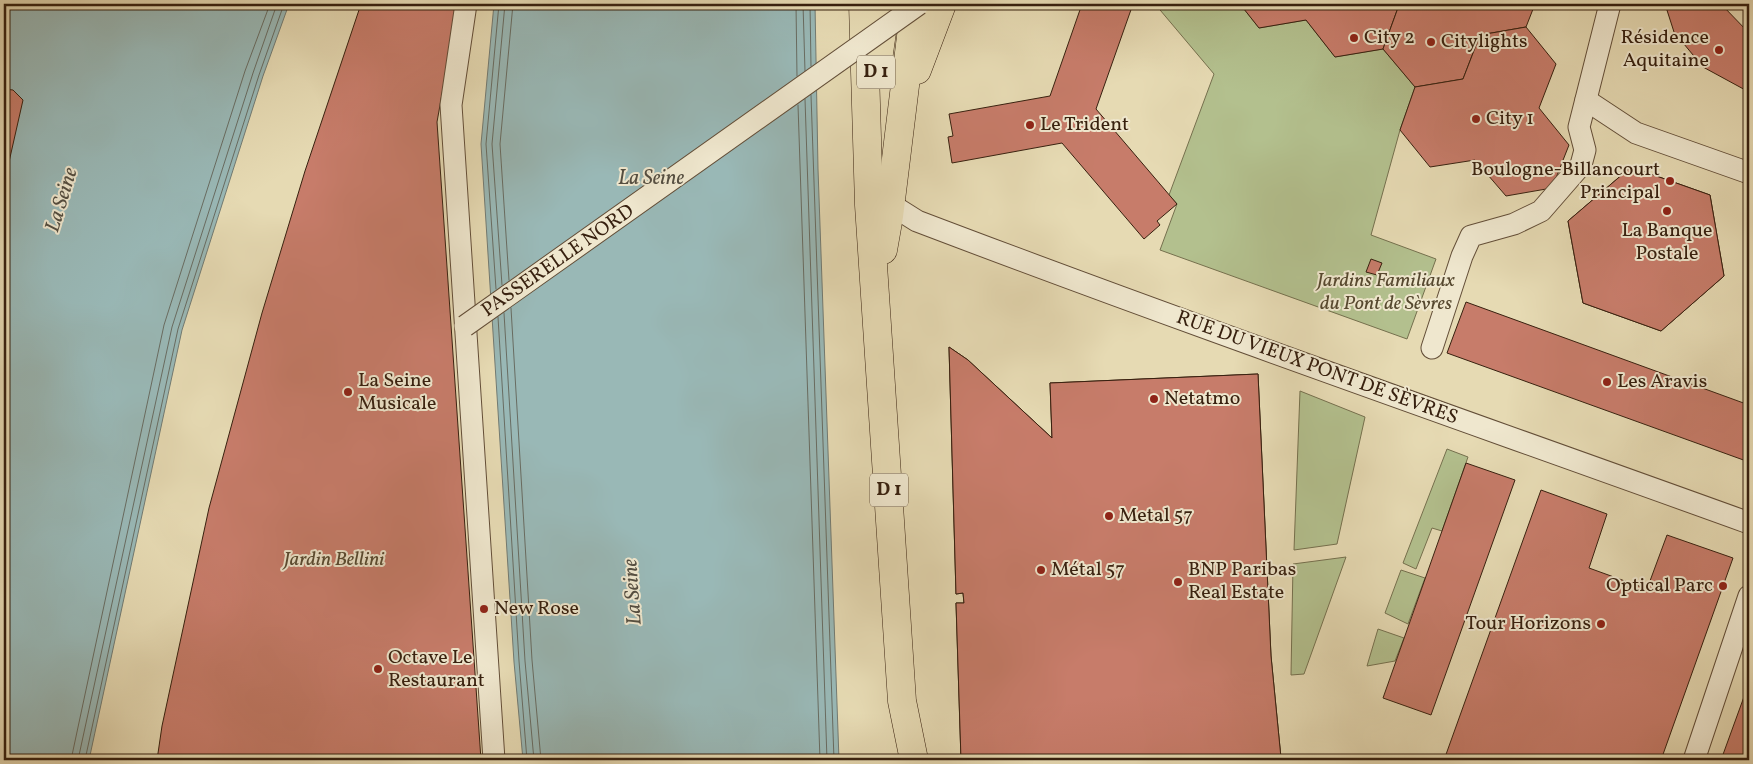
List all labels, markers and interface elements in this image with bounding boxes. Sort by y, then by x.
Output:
place label: City 2 [1364,24,1415,52]
place label: Résidence Aquitaine [1621,24,1709,75]
place label: Citylights [1441,28,1528,56]
marker: City 2 [1348,32,1360,44]
marker: Citylights [1425,36,1437,48]
marker: Résidence Aquitaine [1713,44,1725,56]
road number: D 1 [857,56,895,88]
place label: City 1 [1486,105,1534,133]
place label: Le Trident [1040,111,1129,139]
marker: City 1 [1470,113,1482,125]
marker: Le Trident [1024,119,1036,131]
place label: Boulogne-Billancourt Principal [1471,156,1660,207]
water label: La Seine [38,164,86,236]
water label: La Seine [618,164,684,193]
marker: Boulogne-Billancourt Principal [1664,175,1676,187]
street label: PASSERELLE NORD [476,198,640,324]
marker: La Banque Postale [1661,205,1673,217]
place label: La Banque Postale [1621,217,1713,268]
park label: Jardins Familiaux du Pont de Sèvres [1315,267,1455,318]
street label: RUE DU VIEUX PONT DE SÈVRES [1172,304,1462,432]
place label: La Seine Musicale [358,367,436,418]
place label: Les Aravis [1617,368,1707,396]
marker: Les Aravis [1601,376,1613,388]
place label: Netatmo [1164,385,1240,413]
marker: La Seine Musicale [342,386,354,398]
marker: Netatmo [1148,393,1160,405]
road number: D 1 [870,474,908,506]
place label: Metal 57 [1119,502,1193,530]
marker: Metal 57 [1103,510,1115,522]
park label: Jardin Bellini [282,546,385,574]
place label: Métal 57 [1051,556,1125,584]
place label: BNP Paribas Real Estate [1188,556,1296,607]
water label: La Seine [616,558,650,626]
marker: Métal 57 [1035,564,1047,576]
place label: Optical Parc [1606,572,1713,600]
marker: BNP Paribas Real Estate [1172,576,1184,588]
marker: Optical Parc [1717,580,1729,592]
place label: New Rose [494,595,579,623]
marker: New Rose [478,603,490,615]
place label: Tour Horizons [1465,610,1591,638]
marker: Tour Horizons [1595,618,1607,630]
place label: Octave Le Restaurant [388,644,485,695]
marker: Octave Le Restaurant [372,663,384,675]

